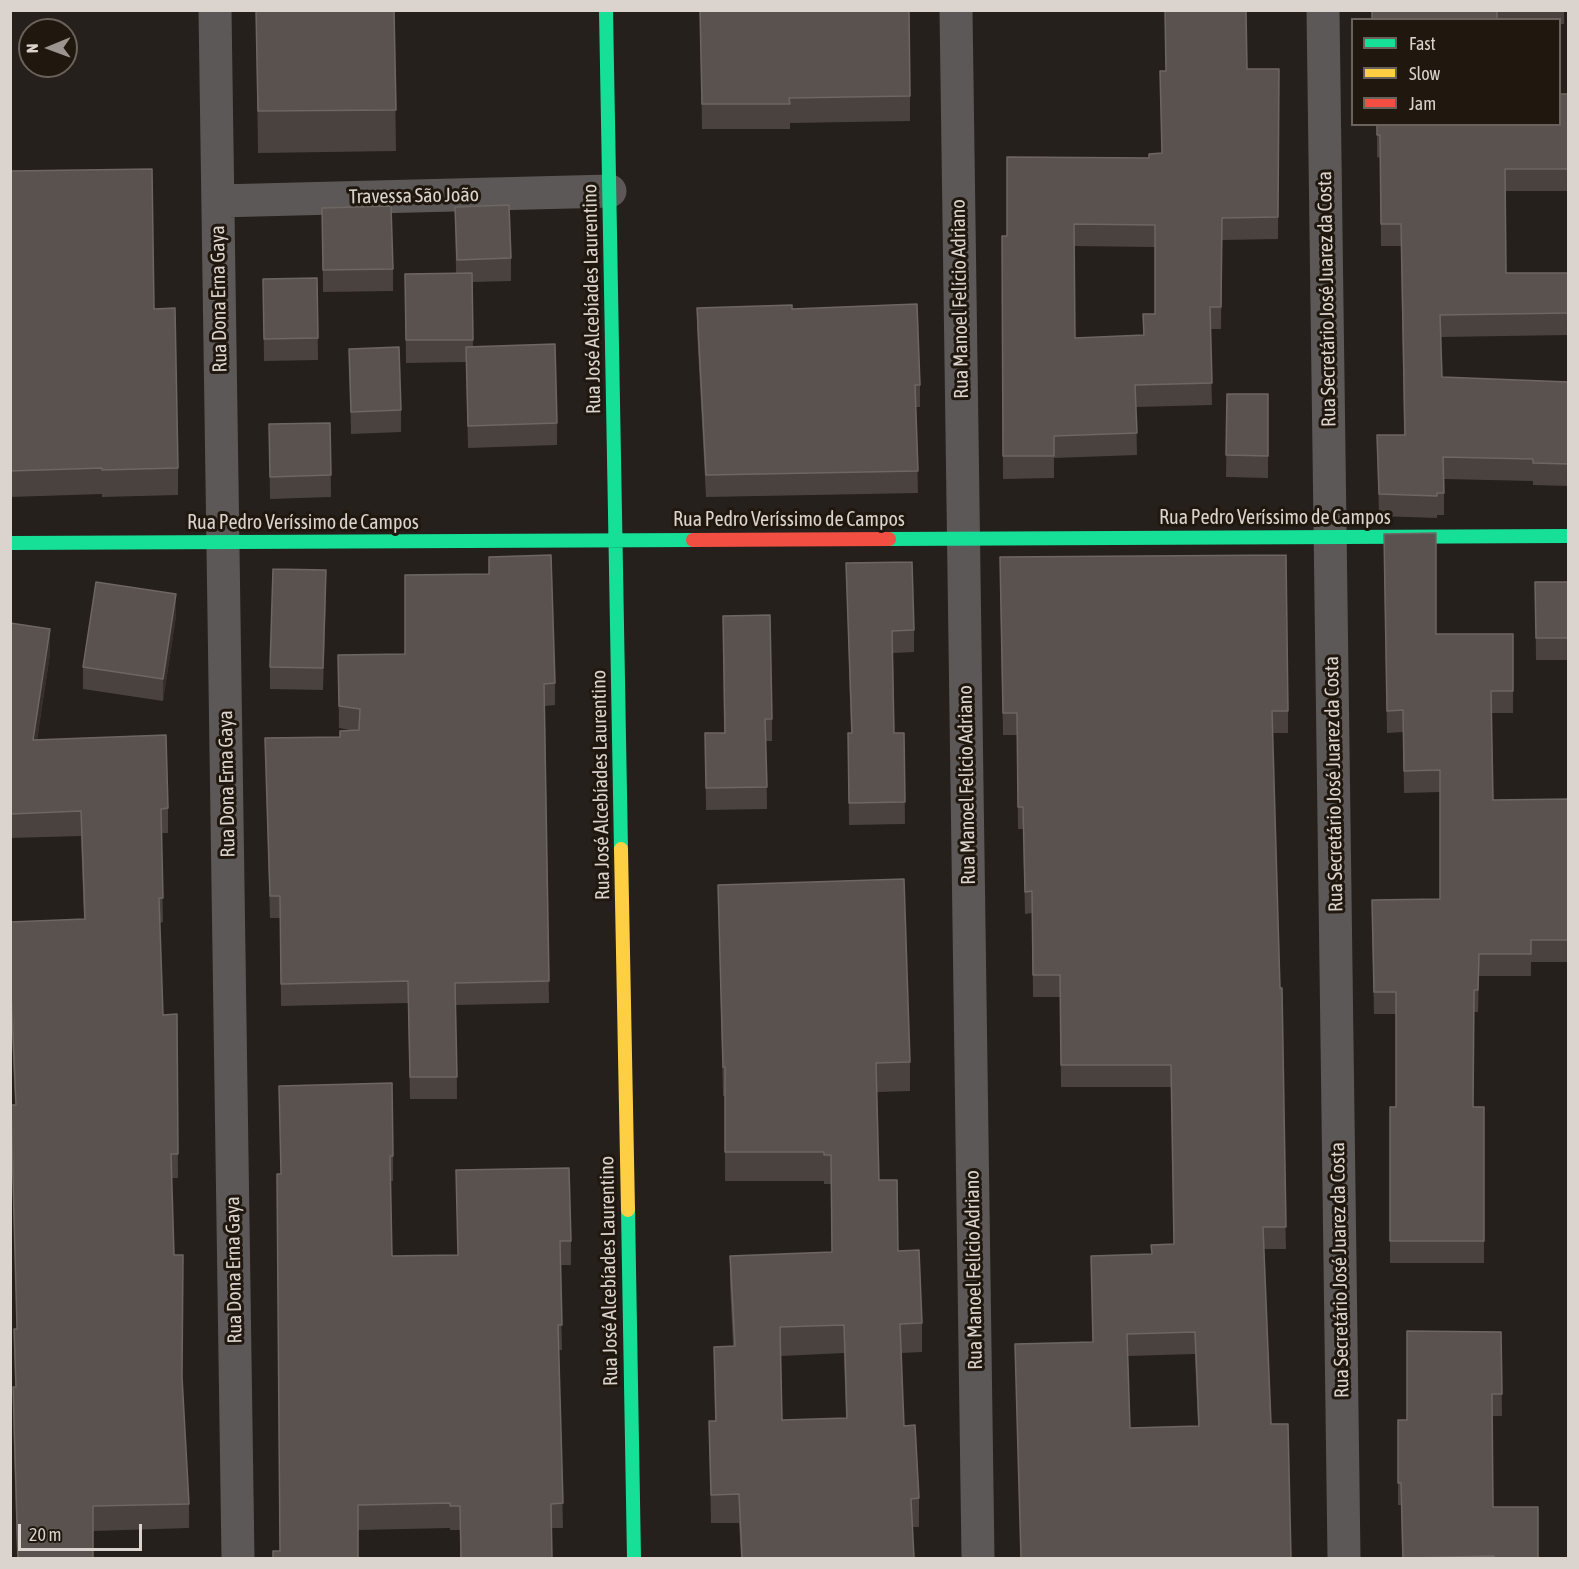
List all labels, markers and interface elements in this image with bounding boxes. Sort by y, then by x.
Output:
north arrow [18,18,78,78]
legend [1351,18,1561,126]
text: Fast [1409,33,1436,54]
text: N [23,43,41,53]
text: Slow [1409,63,1440,84]
text: Jam [1409,93,1436,114]
street label: Rua Secretário José Juarez da Costa [1313,171,1341,427]
street label: Travessa São João [349,183,479,209]
street label: Rua José Alcebíades Laurentino [578,184,606,414]
street label: Rua Manoel Felício Adriano [946,199,974,399]
street label: Rua Dona Erna Gaya [206,225,232,373]
street label: Rua Pedro Veríssimo de Campos [1159,506,1391,530]
street label: Rua Pedro Veríssimo de Campos [673,508,905,532]
street label: Rua Pedro Veríssimo de Campos [187,511,419,535]
street label: Rua Secretário José Juarez da Costa [1320,656,1348,912]
street label: Rua José Alcebíades Laurentino [587,670,615,900]
street label: Rua Manoel Felício Adriano [953,685,981,885]
street label: Rua Dona Erna Gaya [214,710,240,858]
street label: Rua Secretário José Juarez da Costa [1326,1142,1354,1398]
street label: Rua José Alcebíades Laurentino [595,1156,623,1386]
street label: Rua Manoel Felício Adriano [960,1170,988,1370]
street label: Rua Dona Erna Gaya [221,1196,247,1344]
scale bar [21,1512,146,1550]
text: 20 m [29,1524,61,1545]

